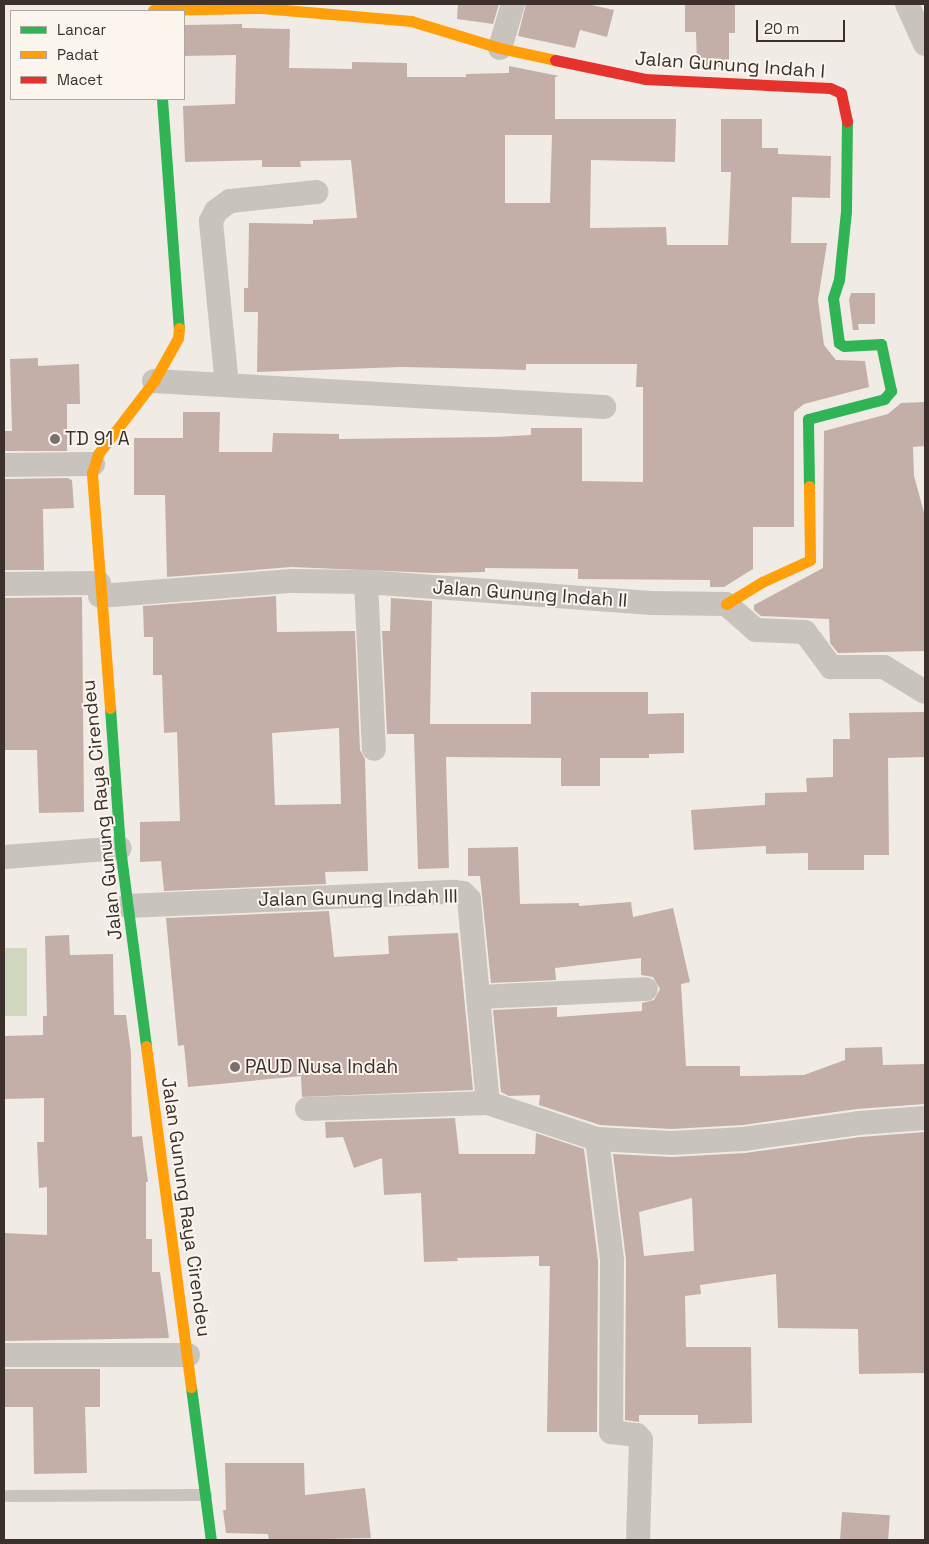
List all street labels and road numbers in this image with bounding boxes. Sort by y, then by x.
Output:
street label: Jalan Gunung Indah I [634,47,826,83]
street label: Jalan Gunung Indah II [432,576,628,612]
street label: Jalan Gunung Raya Cirendeu [77,679,127,941]
street label: Jalan Gunung Indah III [258,885,458,911]
street label: Jalan Gunung Raya Cirendeu [157,1076,215,1338]

